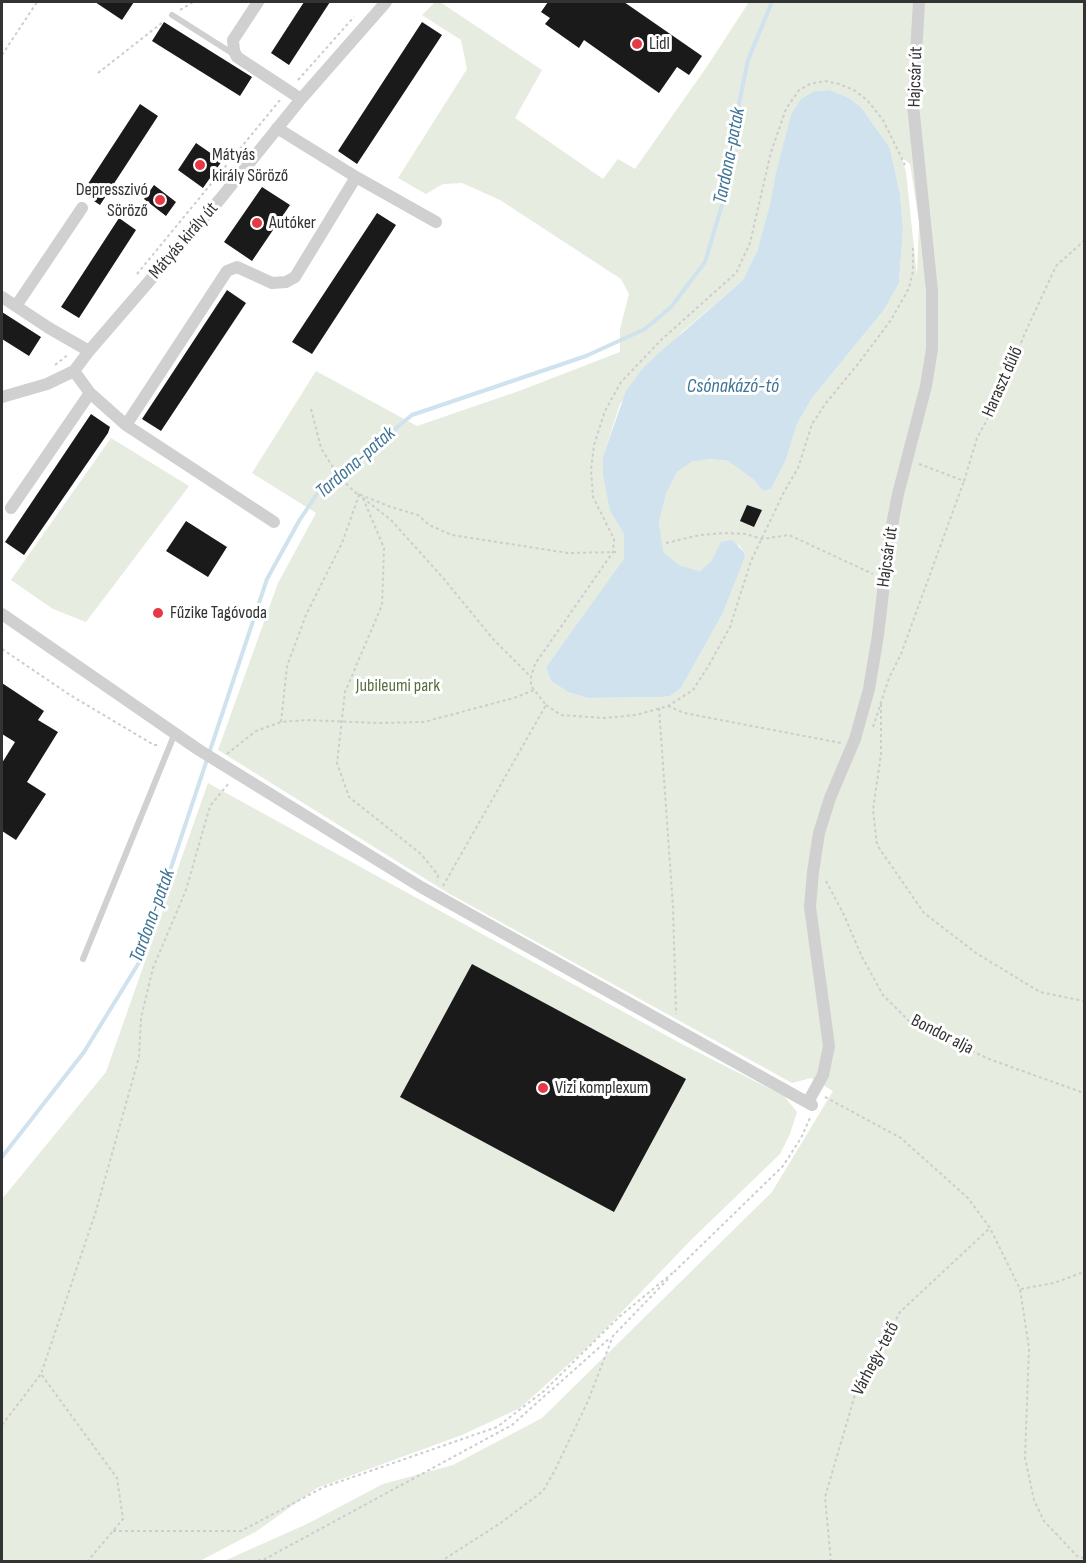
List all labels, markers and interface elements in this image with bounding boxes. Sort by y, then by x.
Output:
place label: Lidl [649,33,670,55]
marker: Lidl [630,37,644,51]
street label: Hajcsár út [904,46,928,108]
water label: Tardona-patak [709,106,751,206]
place label: Mátyás király Söröző [212,144,288,186]
marker: Mátyás király Söröző [193,158,207,172]
place label: Depresszivó Söröző [76,179,148,222]
marker: Depresszivó Söröző [153,193,167,207]
street label: Mátyás király út [145,198,223,284]
place label: Autóker [269,212,316,234]
marker: Autóker [250,216,264,230]
street label: Haraszt dűlő [978,343,1028,421]
water label: Csónakázó-tó [687,375,779,399]
water label: Tardona-patak [311,422,401,504]
street label: Hajcsár út [873,525,903,589]
place label: Fűzike Tagóvoda [170,602,267,624]
marker: Fűzike Tagóvoda [151,606,165,620]
park label: Jubileumi park [356,675,440,697]
water label: Tardona-patak [125,866,181,966]
street label: Bondor alja [907,1010,977,1060]
place label: Vizi komplexum [555,1077,648,1099]
marker: Vizi komplexum [536,1081,550,1095]
street label: Várhegy-tető [848,1319,904,1399]

